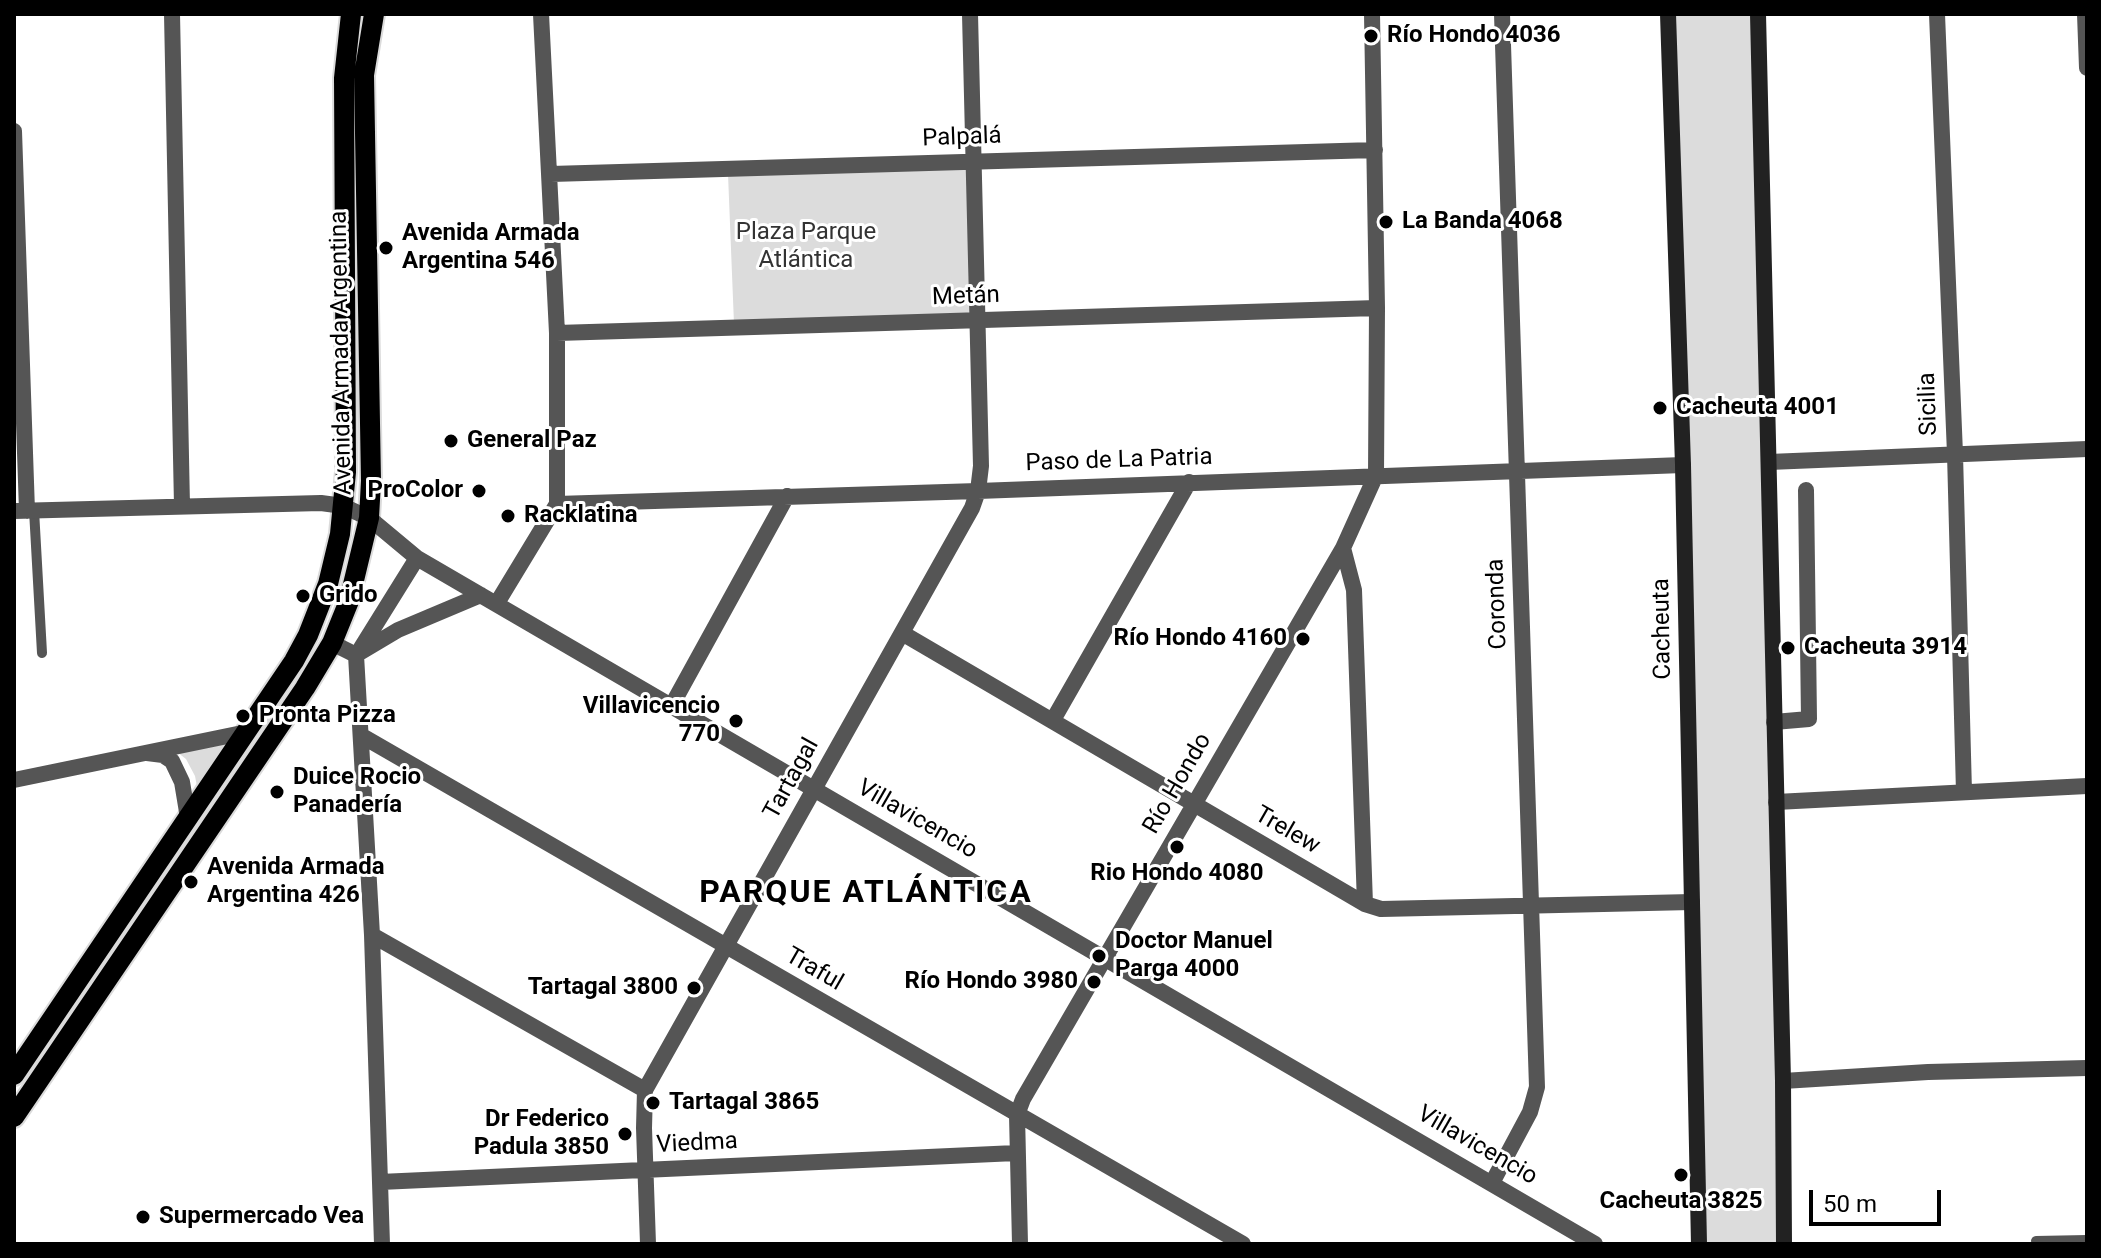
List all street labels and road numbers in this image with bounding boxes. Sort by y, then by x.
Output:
street label: Palpalá [922,122,1002,154]
street label: Avenida Armada Argentina [325,211,359,495]
street label: Metán [932,281,1000,313]
street label: Sicilia [1914,372,1944,436]
street label: Paso de La Patria [1025,443,1213,479]
street label: Coronda [1482,558,1514,650]
street label: Cacheuta [1648,578,1678,680]
street label: Río Hondo [1138,728,1218,840]
street label: Tartagal [758,734,826,824]
street label: Villavicencio [852,774,982,866]
street label: Trelew [1249,801,1325,861]
street label: Traful [780,942,848,998]
street label: Villavicencio [1412,1100,1542,1192]
street label: Viedma [656,1127,738,1161]

